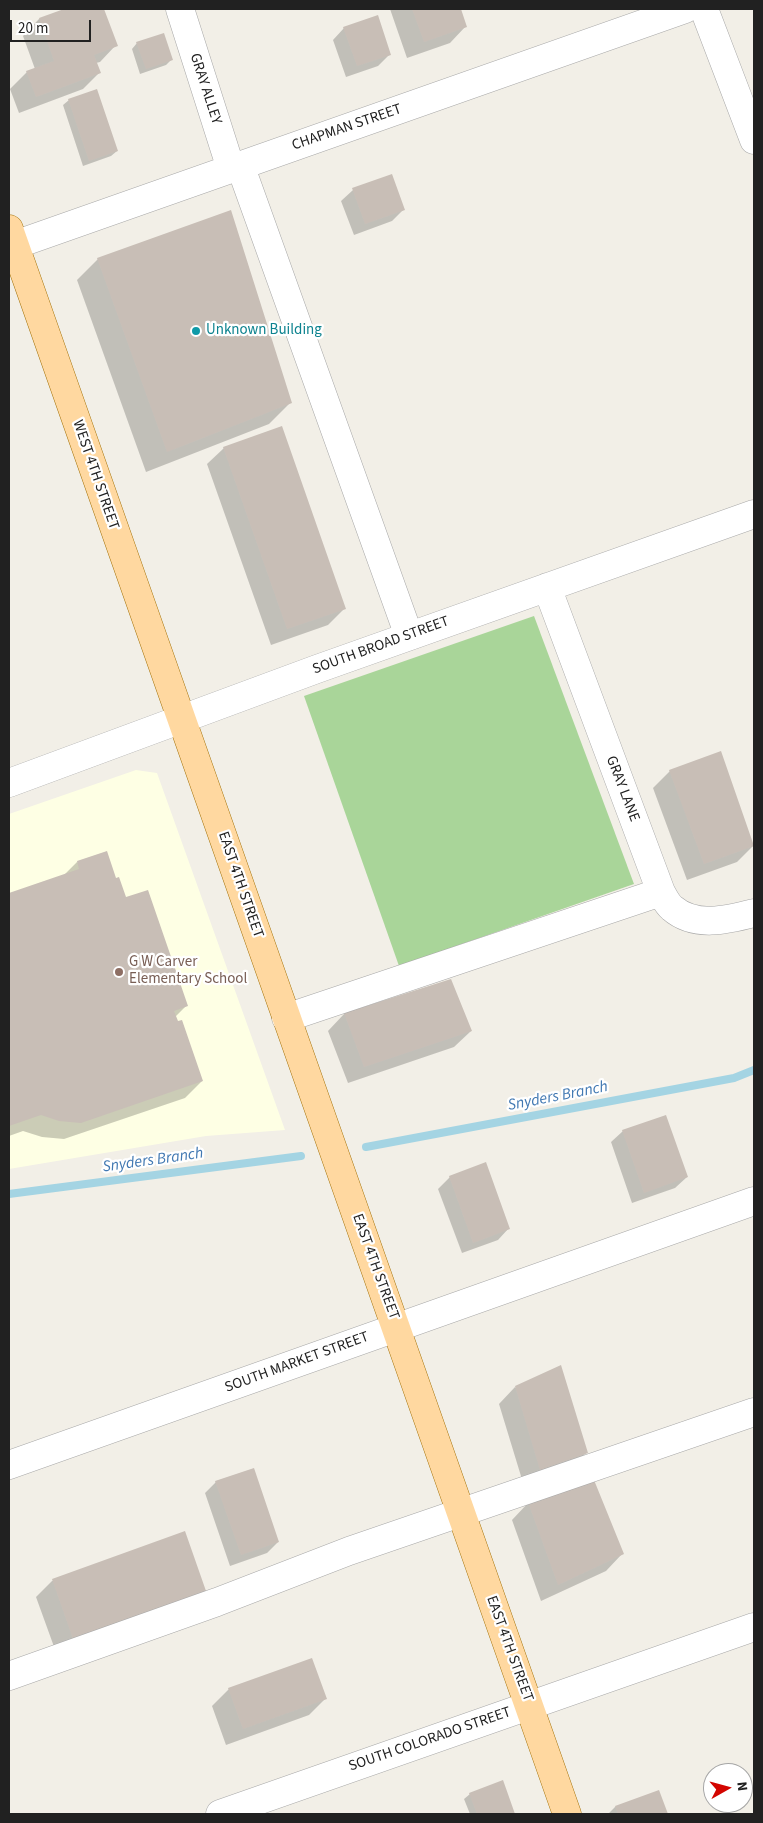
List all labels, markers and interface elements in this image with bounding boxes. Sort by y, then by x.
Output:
scale bar [12,10,94,42]
text: 20 m [18,18,48,39]
street label: GRAY ALLEY [185,51,225,127]
street label: CHAPMAN STREET [290,101,404,155]
place label: Unknown Building [206,322,322,340]
marker: Unknown Building [190,325,202,337]
street label: WEST 4TH STREET [68,418,122,532]
street label: SOUTH BROAD STREET [310,613,452,679]
street label: GRAY LANE [601,754,643,824]
street label: EAST 4TH STREET [213,829,267,941]
place label: G W Carver Elementary School [129,954,247,989]
marker: G W Carver Elementary School [113,966,125,978]
water label: Snyders Branch [506,1078,610,1116]
water label: Snyders Branch [101,1144,205,1178]
street label: EAST 4TH STREET [348,1212,402,1322]
street label: SOUTH MARKET STREET [223,1329,371,1397]
street label: EAST 4TH STREET [482,1594,536,1704]
street label: SOUTH COLORADO STREET [347,1704,513,1776]
north arrow [703,1763,753,1813]
text: N [731,1780,752,1792]

